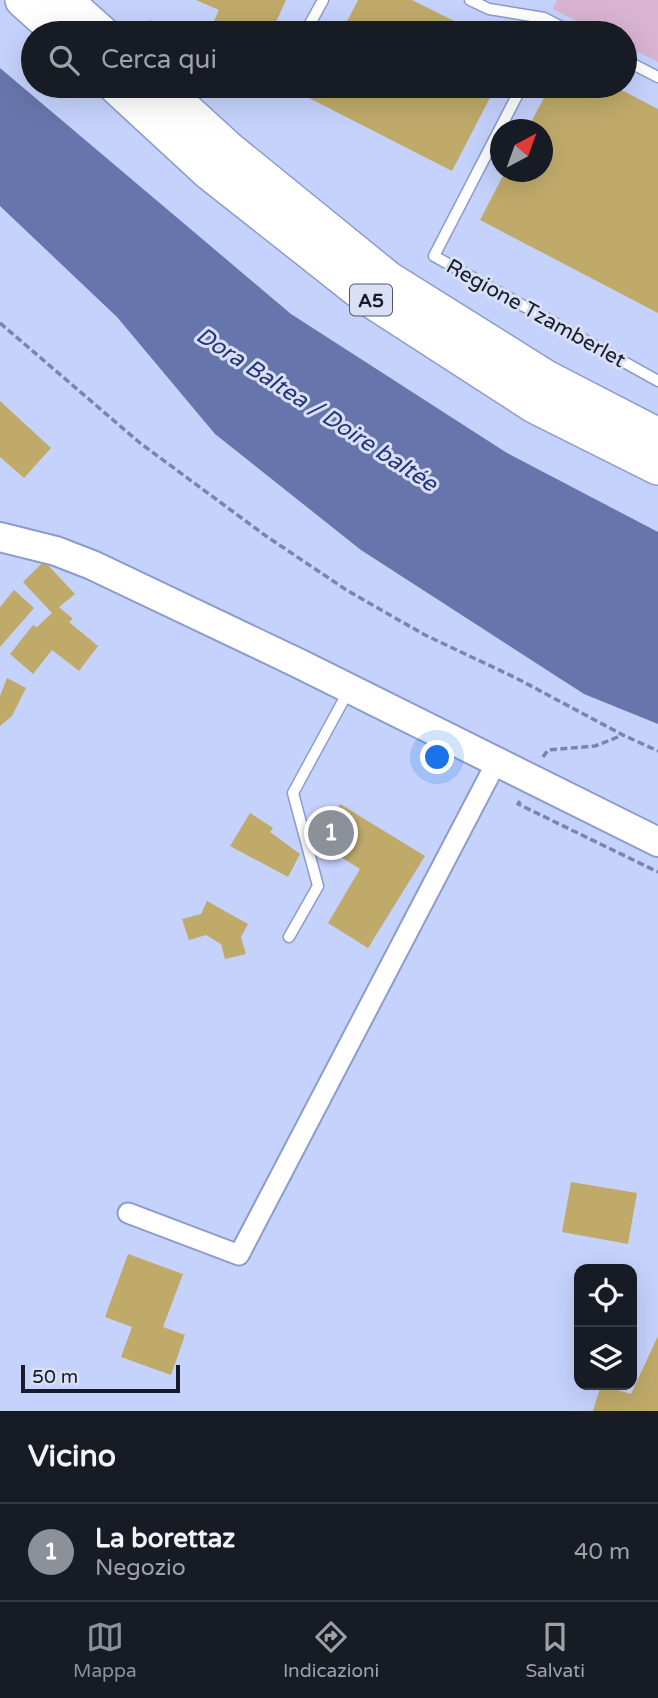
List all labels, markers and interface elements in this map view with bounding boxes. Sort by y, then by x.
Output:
search box [21,21,637,98]
icon: search [45,41,83,79]
text: Cerca qui [101,44,217,75]
north arrow [490,119,553,182]
street label: Regione Tzamberlet [442,254,630,373]
road number: A5 [350,284,392,316]
water label: Dora Baltea / Doire baltée [191,321,444,499]
your location [420,740,454,774]
pin: 1 [308,807,354,859]
map controls [574,1264,637,1390]
button: locate [574,1264,637,1327]
button: layers [574,1327,637,1390]
scale bar [21,1362,180,1394]
text: 50 m [32,1366,78,1388]
text: Vicino [28,1438,116,1475]
text: La borettaz [95,1523,235,1554]
text: 1 [44,1538,58,1566]
text: 40 m [574,1538,630,1566]
text: Negozio [95,1554,186,1582]
tab: Mappa [73,1618,137,1682]
tab: Indicazioni [283,1618,379,1682]
tab: Salvati [525,1618,585,1682]

